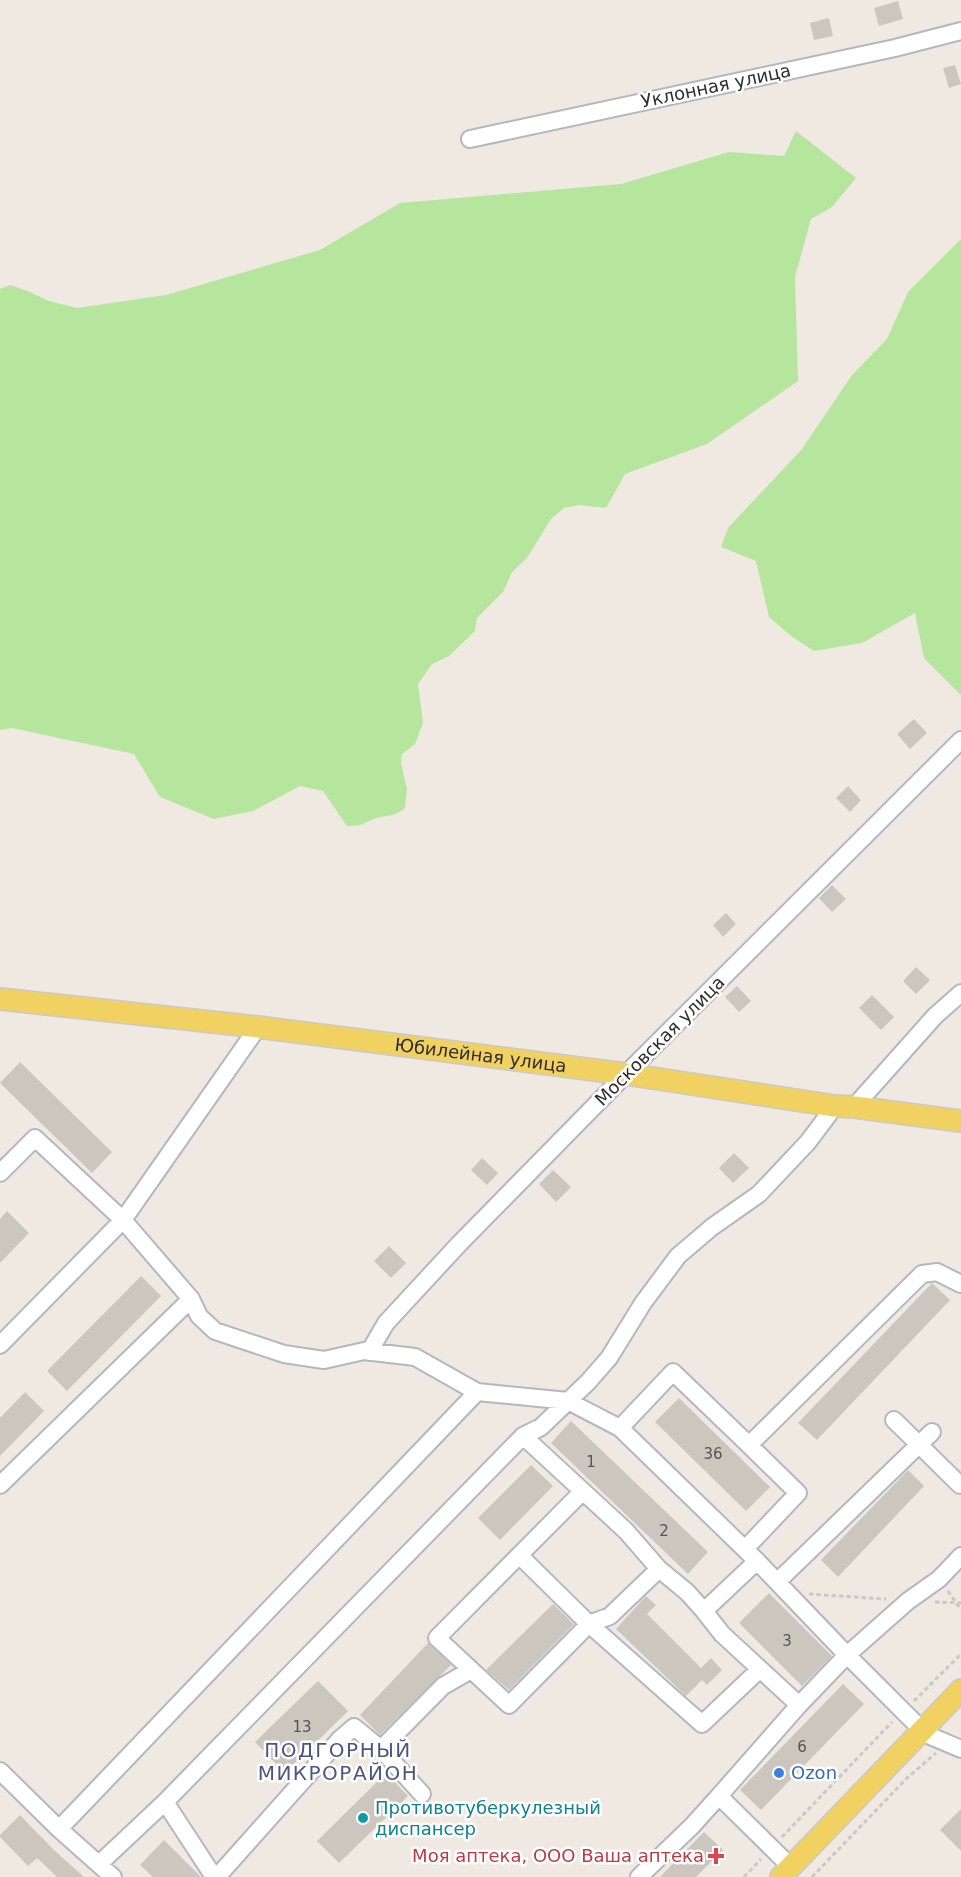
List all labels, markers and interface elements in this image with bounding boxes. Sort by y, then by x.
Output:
street label: Уклонная улица [639,59,793,112]
street label: Московская улица [591,972,729,1110]
street label: Юбилейная улица [394,1034,568,1076]
house number: 36 [703,1445,723,1463]
house number: 1 [586,1453,596,1471]
house number: 2 [659,1522,669,1540]
house number: 3 [782,1632,792,1650]
house number: 13 [292,1718,312,1736]
district label: ПОДГОРНЫЙ МИКРОРАЙОН [258,1738,418,1785]
house number: 6 [797,1738,807,1756]
place label: Ozon [791,1762,837,1783]
marker: Ozon [772,1766,786,1780]
place label: Противотуберкулезный диспансер [375,1797,601,1839]
marker: Противотуберкулезный диспансер [356,1811,370,1825]
place label: Моя аптека, ООО Ваша аптека [412,1845,704,1866]
marker: Моя аптека, ООО Ваша аптека [709,1849,723,1863]

